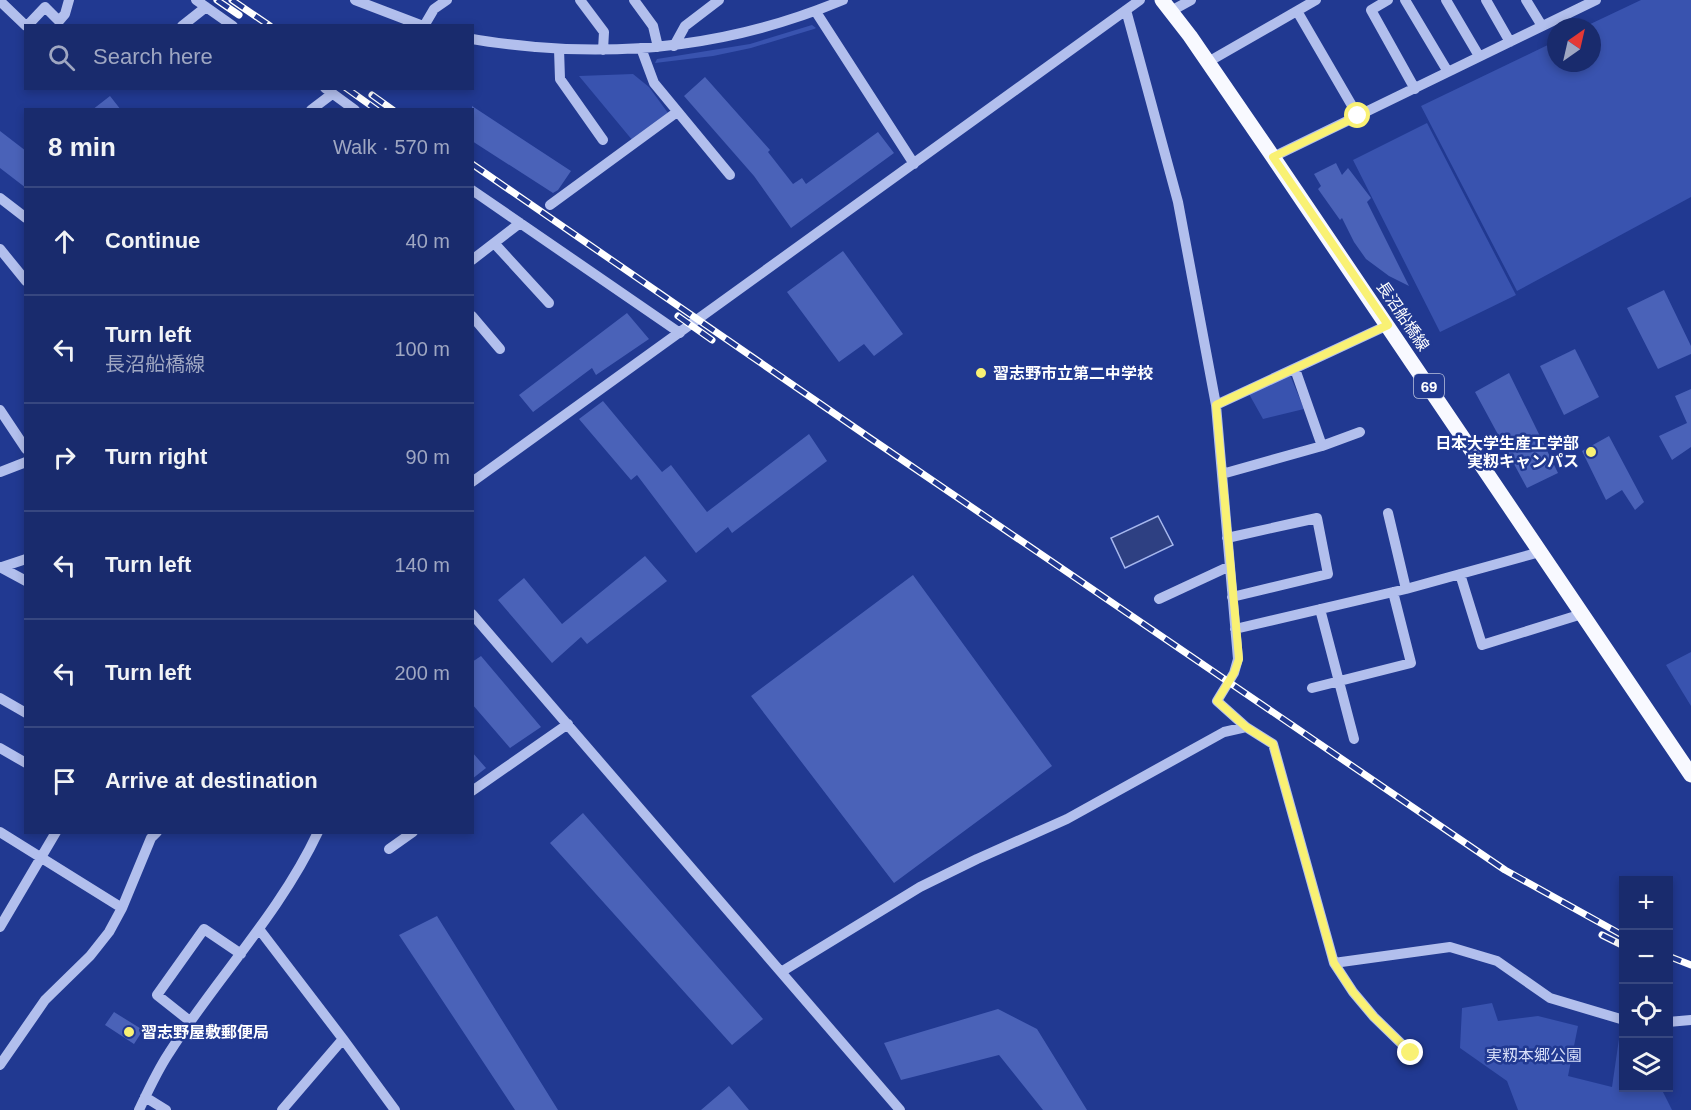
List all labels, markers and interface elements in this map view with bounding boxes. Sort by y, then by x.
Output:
north arrow [1547,18,1601,72]
search box [24,24,474,90]
icon: search [45,41,78,74]
text: Search here [93,44,213,69]
route start [1344,102,1370,128]
text: 8 min [48,132,116,162]
text: Walk · 570 m [333,136,450,158]
icon: ahead [48,225,81,258]
text: Continue [105,228,200,253]
text: 40 m [406,230,450,252]
street label: 長沼船橋線 [1374,278,1432,354]
text: Turn left [105,322,191,347]
icon: left [48,333,81,366]
text: 100 m [394,338,450,360]
text: 長沼船橋線 [105,353,205,375]
place label: 習志野市立第二中学校 [993,365,1153,382]
marker: 習志野市立第二中学校 [974,366,988,380]
road number: 69 [1414,374,1444,398]
place label: 日本大学生産工学部 実籾キャンパス [1435,435,1579,470]
icon: right [48,441,81,474]
text: Turn right [105,444,207,469]
marker: 日本大学生産工学部 実籾キャンパス [1584,445,1598,459]
text: 90 m [406,446,450,468]
icon: left [48,549,81,582]
text: Turn left [105,552,191,577]
text: 140 m [394,554,450,576]
icon: left [48,657,81,690]
text: Turn left [105,660,191,685]
text: 200 m [394,662,450,684]
icon: arrive [48,765,81,798]
text: Arrive at destination [105,768,318,793]
map controls [1619,876,1673,1092]
button: + [1619,876,1673,930]
button: − [1619,930,1673,984]
button: locate [1619,984,1673,1038]
place label: 習志野屋敷郵便局 [141,1023,269,1041]
marker: 習志野屋敷郵便局 [122,1025,136,1039]
button: layers [1619,1038,1673,1092]
route end [1397,1039,1423,1065]
park label: 実籾本郷公園 [1486,1047,1582,1064]

